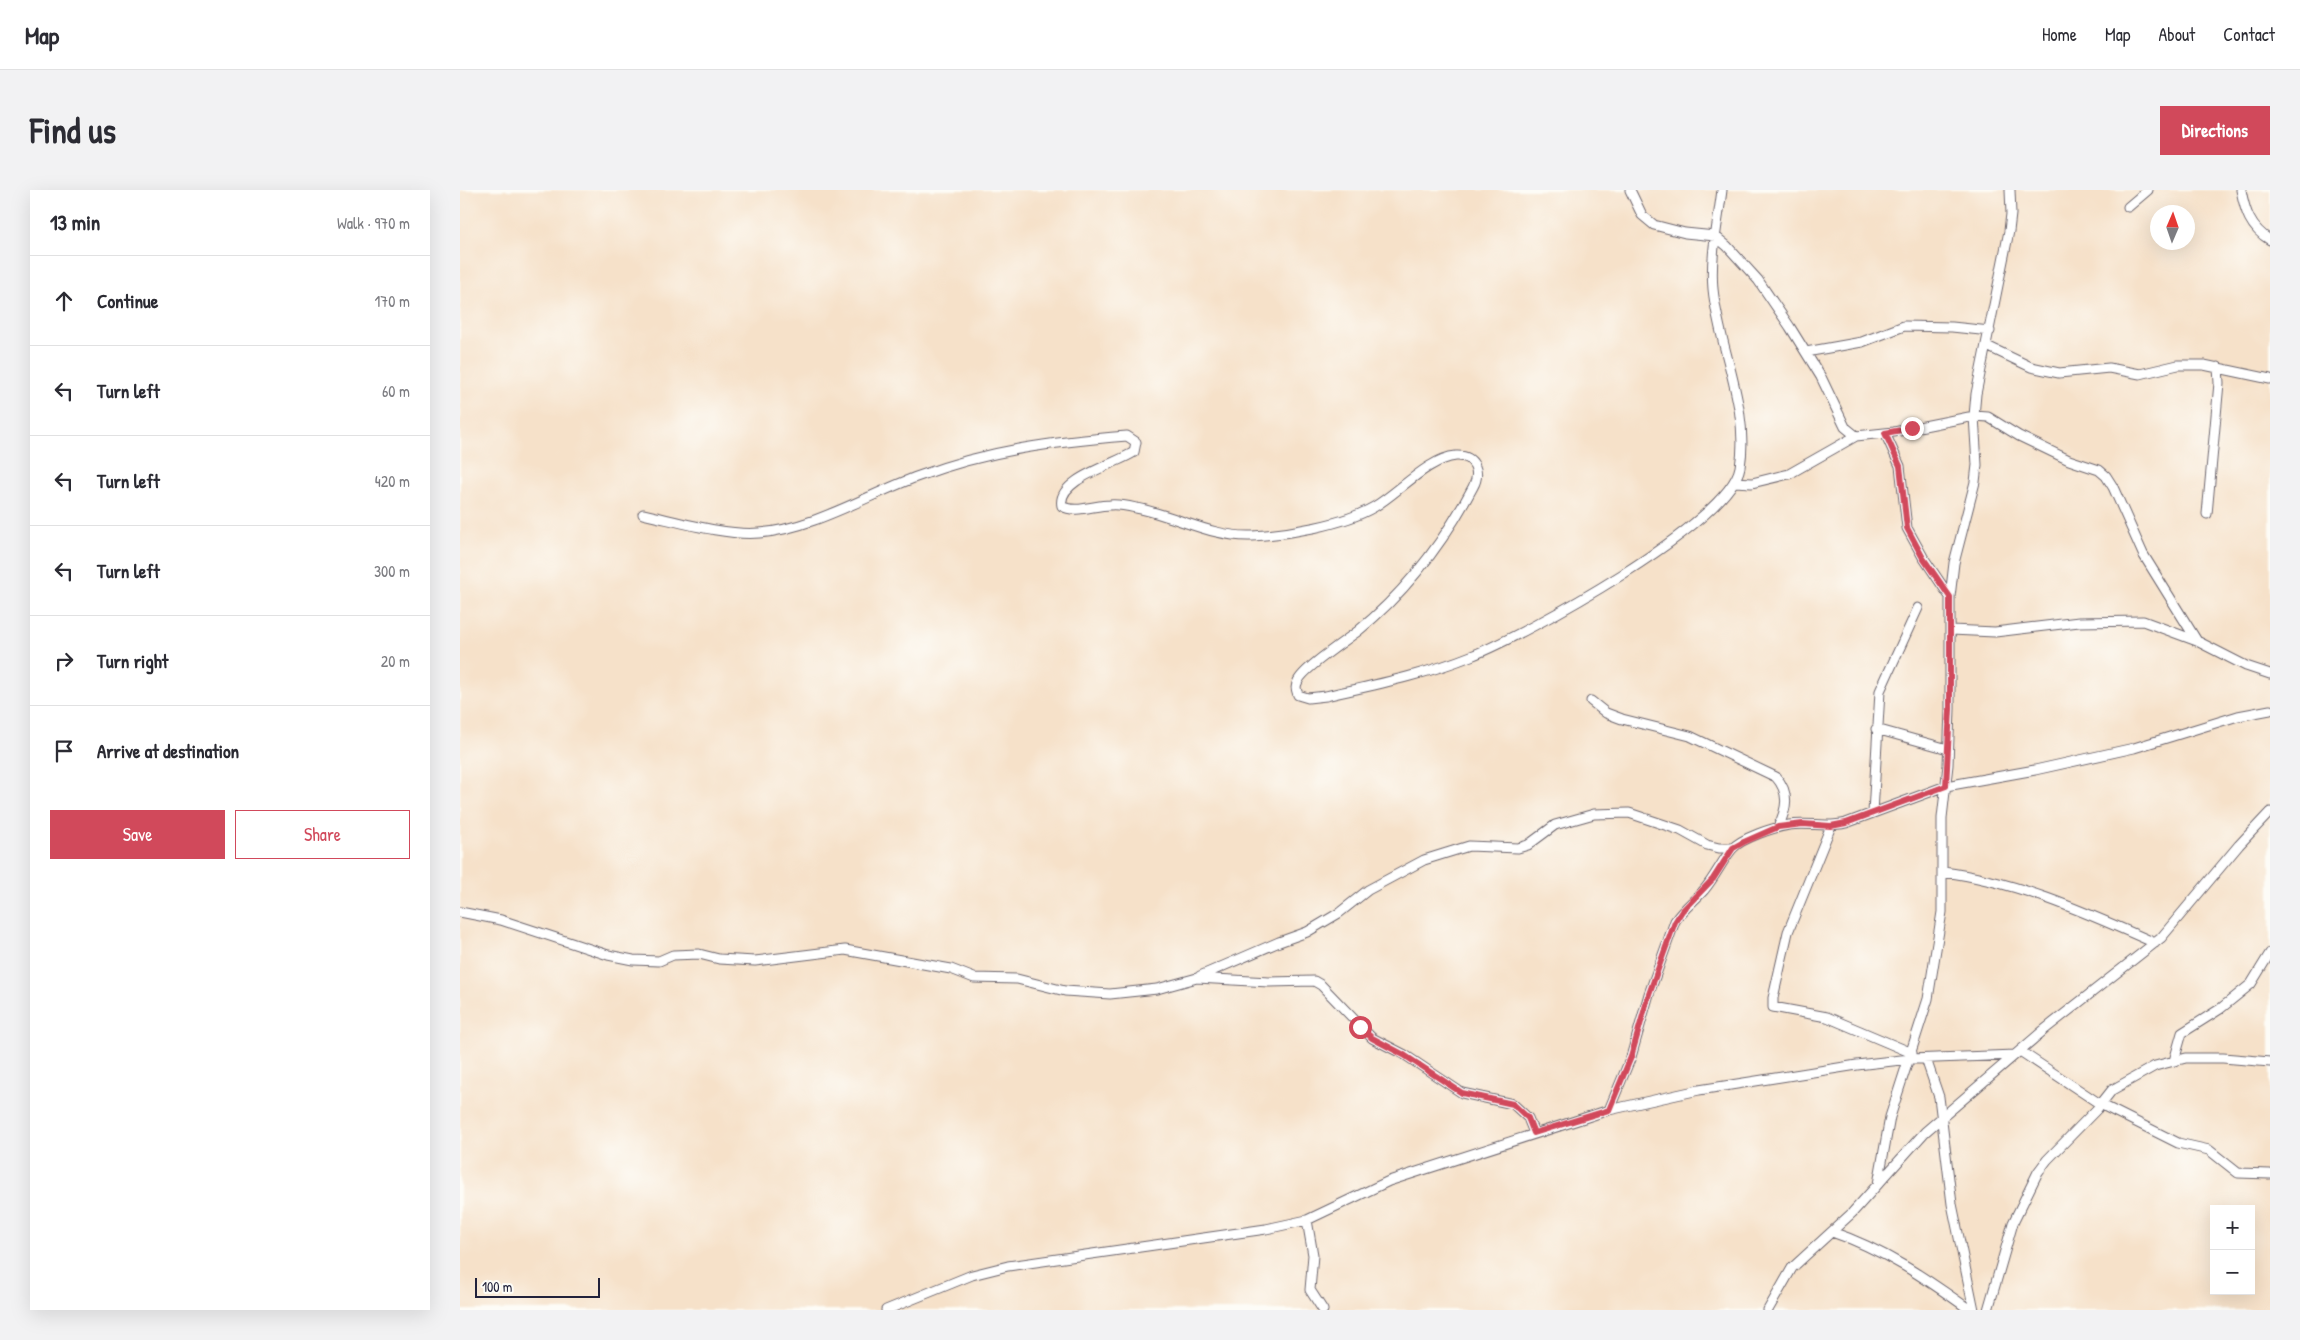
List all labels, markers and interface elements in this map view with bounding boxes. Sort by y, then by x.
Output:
text: Map [25,19,59,51]
text: Home [2042,22,2077,47]
text: Map [2105,22,2130,47]
text: About [2158,22,2195,47]
text: Contact [2223,22,2275,47]
button: Directions [2160,106,2270,155]
text: Find us [30,107,116,154]
north arrow [2150,205,2195,250]
text: 13 min [50,208,100,237]
text: Walk · 970 m [337,212,410,234]
icon: ahead [50,287,78,315]
text: Continue [97,288,158,314]
text: 170 m [375,290,410,312]
icon: left [50,377,78,405]
text: Turn left [97,378,160,404]
text: 60 m [382,380,410,402]
route end [1901,417,1924,440]
icon: left [50,467,78,495]
text: Turn left [97,468,160,494]
text: 420 m [375,470,410,492]
icon: left [50,557,78,585]
text: Turn left [97,558,160,584]
text: 300 m [374,560,410,582]
icon: right [50,647,78,675]
text: Turn right [97,648,168,674]
text: 20 m [381,650,410,672]
icon: arrive [50,737,78,765]
text: Arrive at destination [97,738,239,764]
button: Save [50,810,225,859]
button: Share [235,810,410,859]
route start [1349,1016,1372,1039]
map controls [2210,1205,2255,1295]
button: + [2210,1205,2255,1250]
button: − [2210,1250,2255,1295]
scale bar [475,1275,600,1298]
text: 100 m [482,1277,512,1296]

